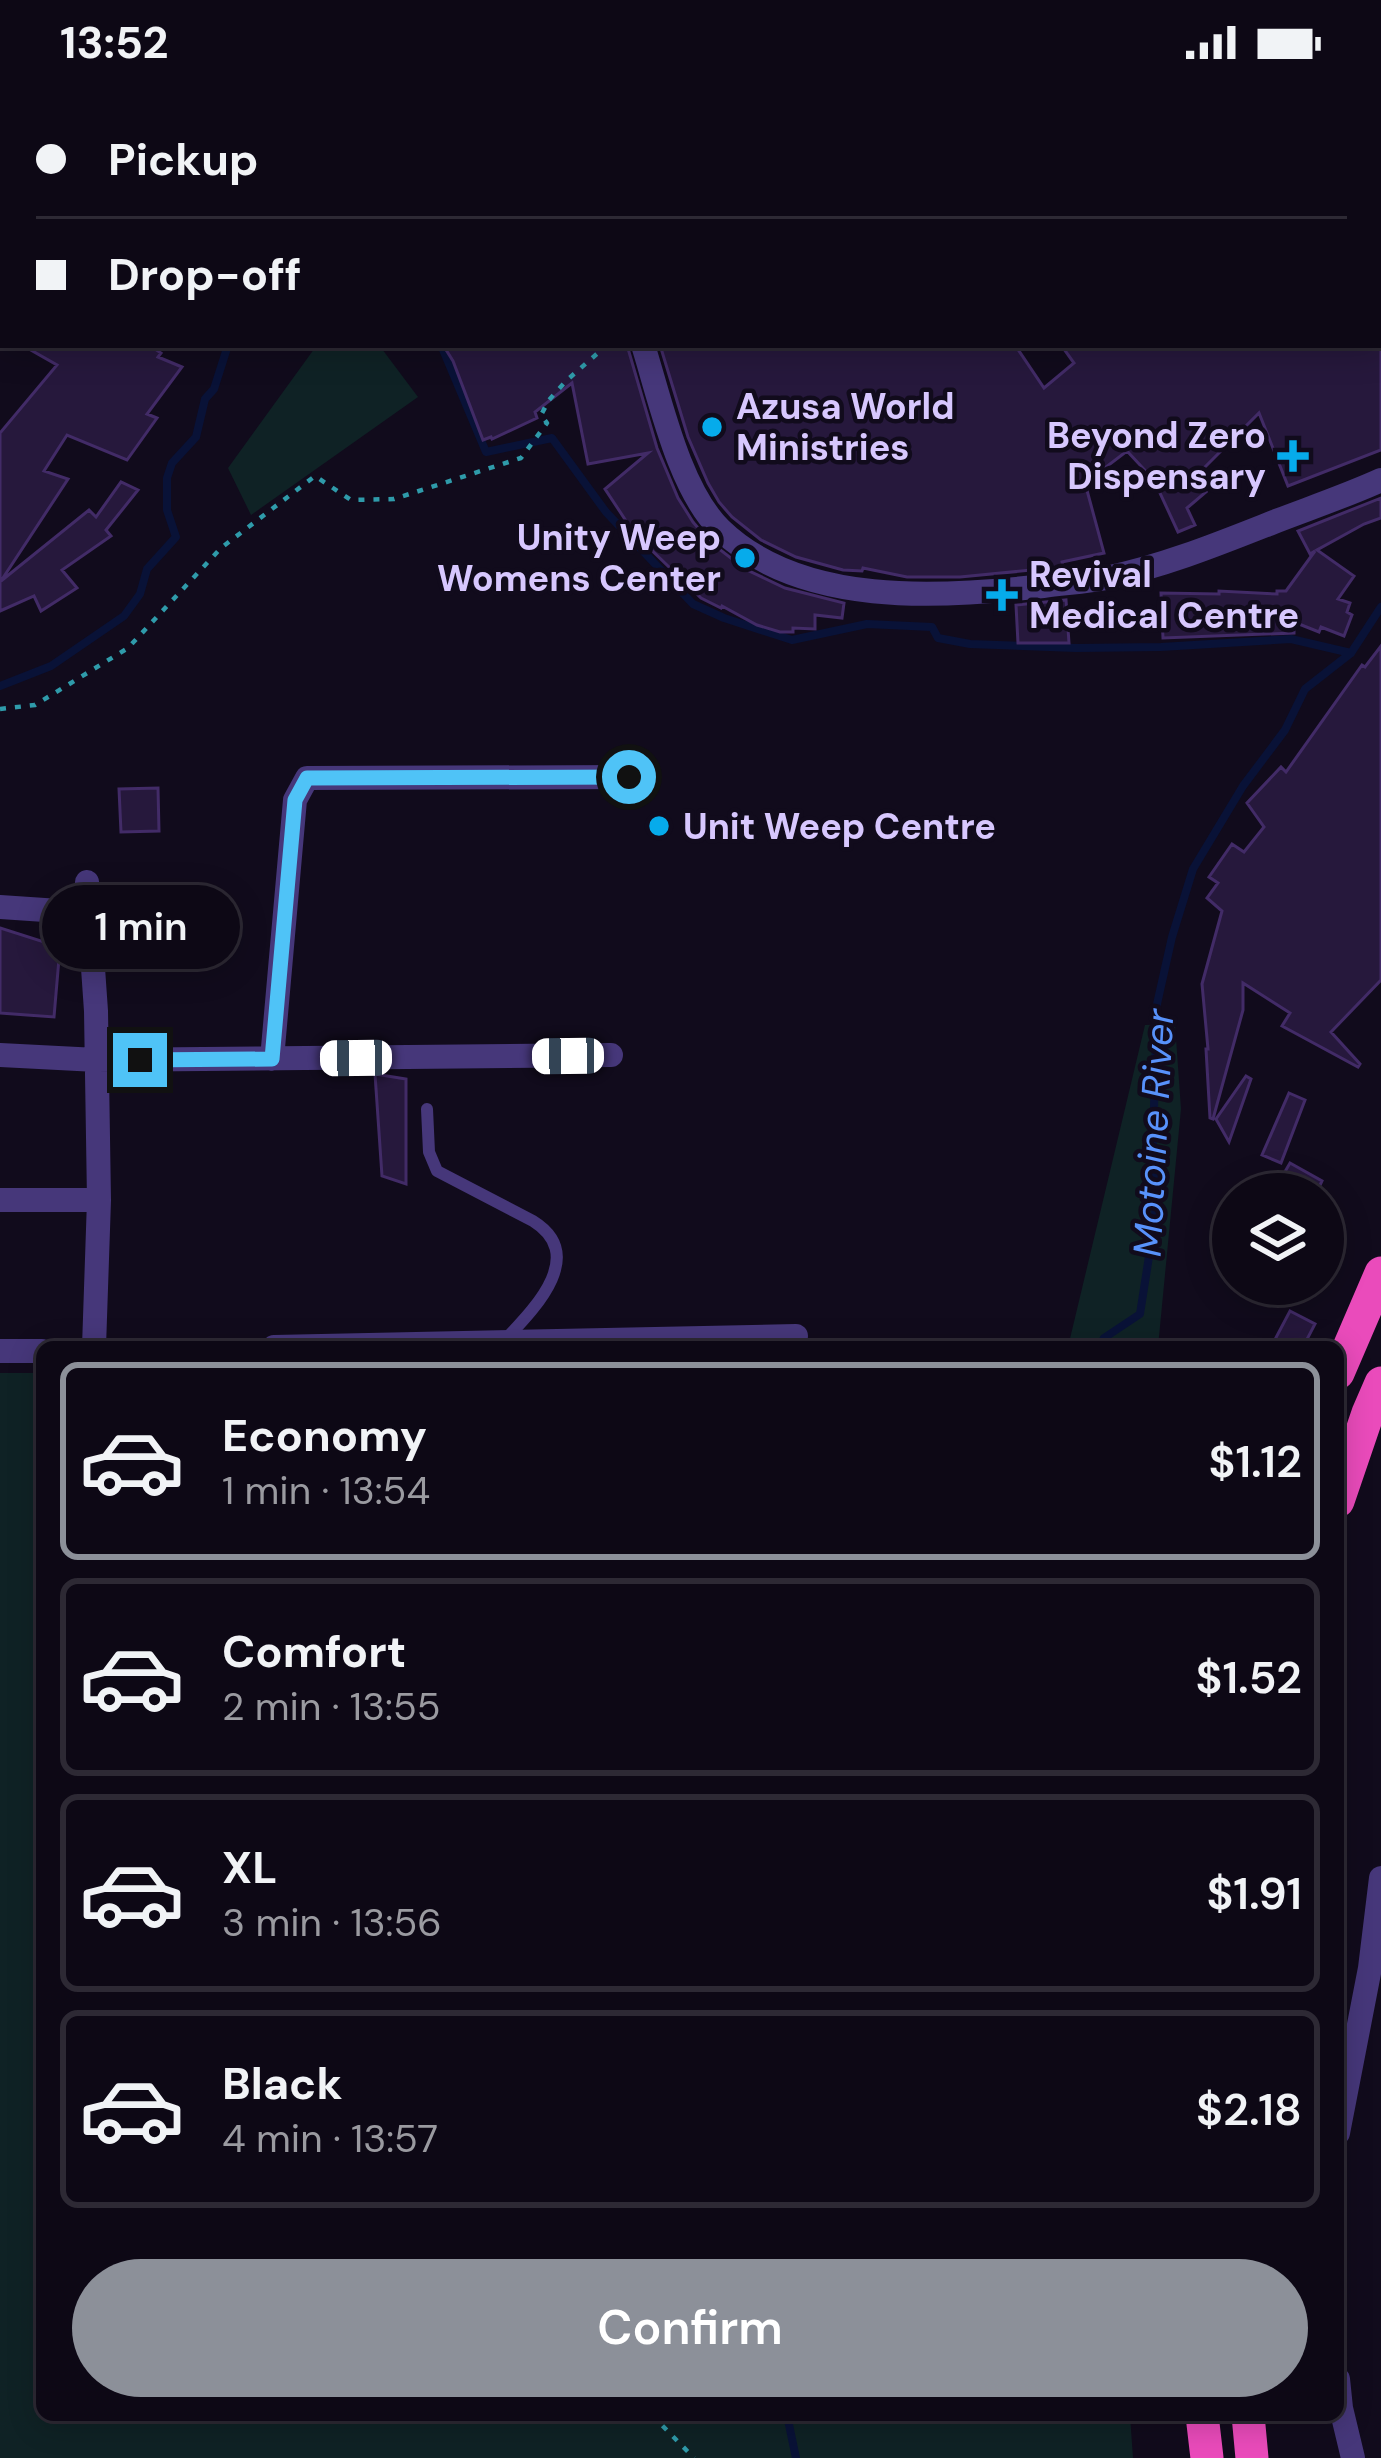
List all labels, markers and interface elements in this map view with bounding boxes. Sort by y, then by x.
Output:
text: 13:52 [60,13,169,72]
text: Pickup [108,130,258,189]
text: Drop-off [108,245,302,304]
place label: Azusa World Ministries [736,383,955,471]
place label: Beyond Zero Dispensary [1047,412,1266,500]
marker: Azusa World Ministries [699,414,725,440]
marker: Beyond Zero Dispensary [1277,440,1309,472]
place label: Unity Weep Womens Center [437,514,721,602]
marker: Unity Weep Womens Center [732,545,758,571]
place label: Revival Medical Centre [1029,551,1299,639]
marker: Revival Medical Centre [986,579,1018,611]
route start [602,750,656,804]
place label: Unit Weep Centre [683,803,996,850]
marker: Unit Weep Centre [646,813,672,839]
callout: 1 min [41,886,239,970]
text: 1 min [94,901,188,952]
water label: Motoine River [1122,1006,1186,1258]
route end [113,1033,167,1087]
car [532,1037,604,1075]
car [320,1039,392,1077]
map controls [1212,1173,1344,1305]
button: layers [1212,1173,1344,1305]
text: Economy [222,1406,427,1465]
icon: car [78,1407,186,1515]
text: $1.12 [1209,1432,1302,1491]
text: 1 min · 13:54 [222,1465,430,1516]
text: Comfort [222,1622,406,1681]
icon: car [78,1623,186,1731]
text: $1.52 [1196,1648,1302,1707]
text: 2 min · 13:55 [222,1681,440,1732]
text: XL [222,1838,277,1897]
icon: car [78,1839,186,1947]
text: $1.91 [1207,1864,1302,1923]
text: 3 min · 13:56 [222,1897,442,1948]
text: Black [222,2054,342,2113]
icon: car [78,2055,186,2163]
text: $2.18 [1196,2080,1302,2139]
text: 4 min · 13:57 [222,2113,438,2164]
button: Confirm [72,2259,1308,2397]

